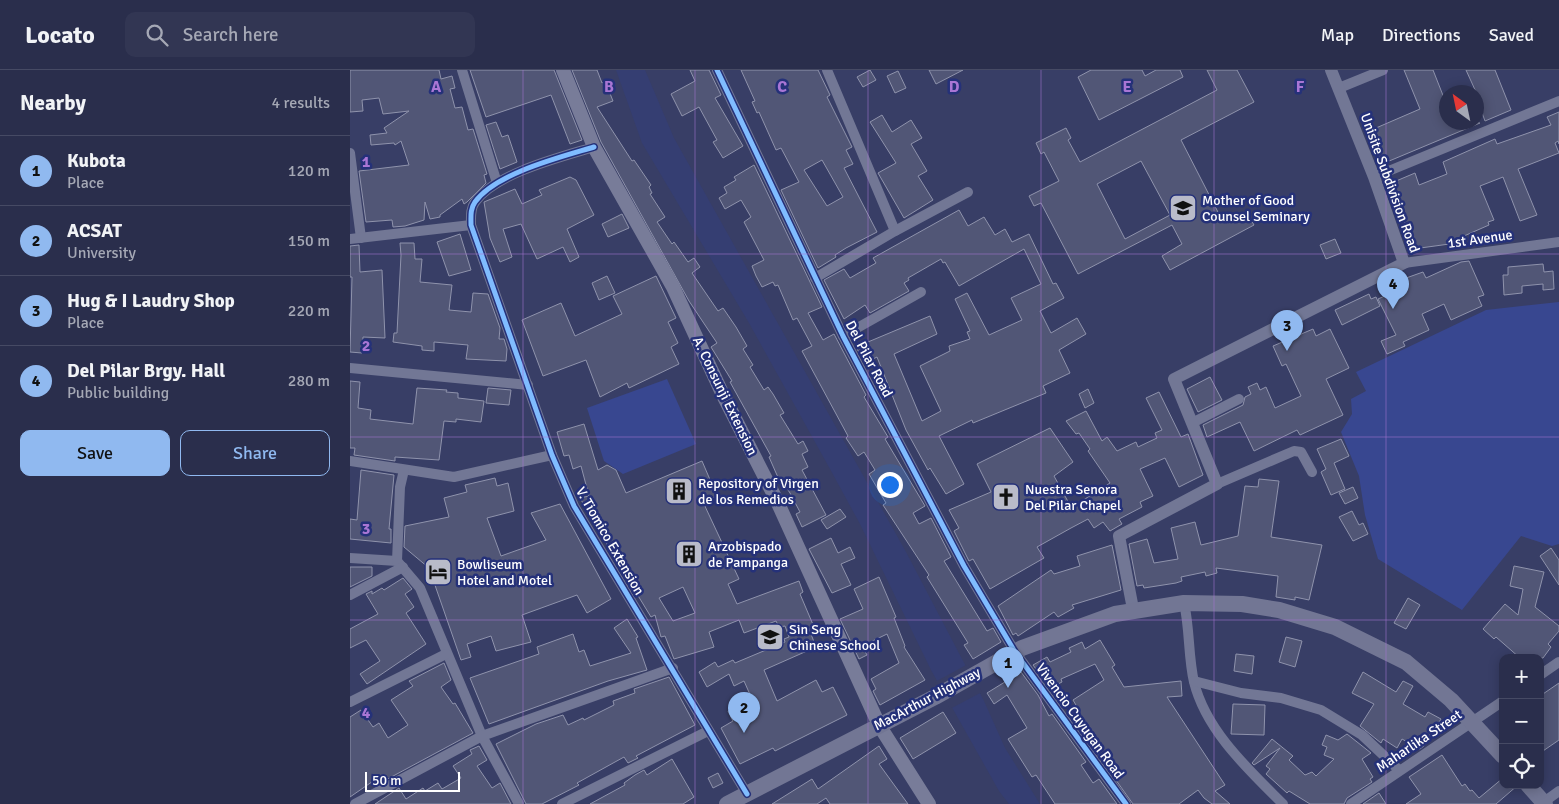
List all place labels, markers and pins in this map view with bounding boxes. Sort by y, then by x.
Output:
place label: Mother of Good Counsel Seminary [1202,192,1310,225]
school or university icon: Mother of Good Counsel Seminary [1168,193,1198,223]
pin: 4 [1377,268,1409,309]
pin: 3 [1271,310,1303,351]
place label: Repository of Virgen de los Remedios [698,475,819,508]
building icon: Repository of Virgen de los Remedios [664,476,694,506]
place label: Nuestra Senora Del Pilar Chapel [1025,481,1121,514]
church icon: Nuestra Senora Del Pilar Chapel [991,482,1021,512]
place label: Arzobispado de Pampanga [708,538,788,571]
building icon: Arzobispado de Pampanga [674,539,704,569]
place label: Bowliseum Hotel and Motel [457,556,552,589]
hotel icon: Bowliseum Hotel and Motel [423,557,453,587]
place label: Sin Seng Chinese School [789,621,880,654]
school or university icon: Sin Seng Chinese School [755,622,785,652]
pin: 1 [992,647,1024,688]
pin: 2 [728,692,760,733]

